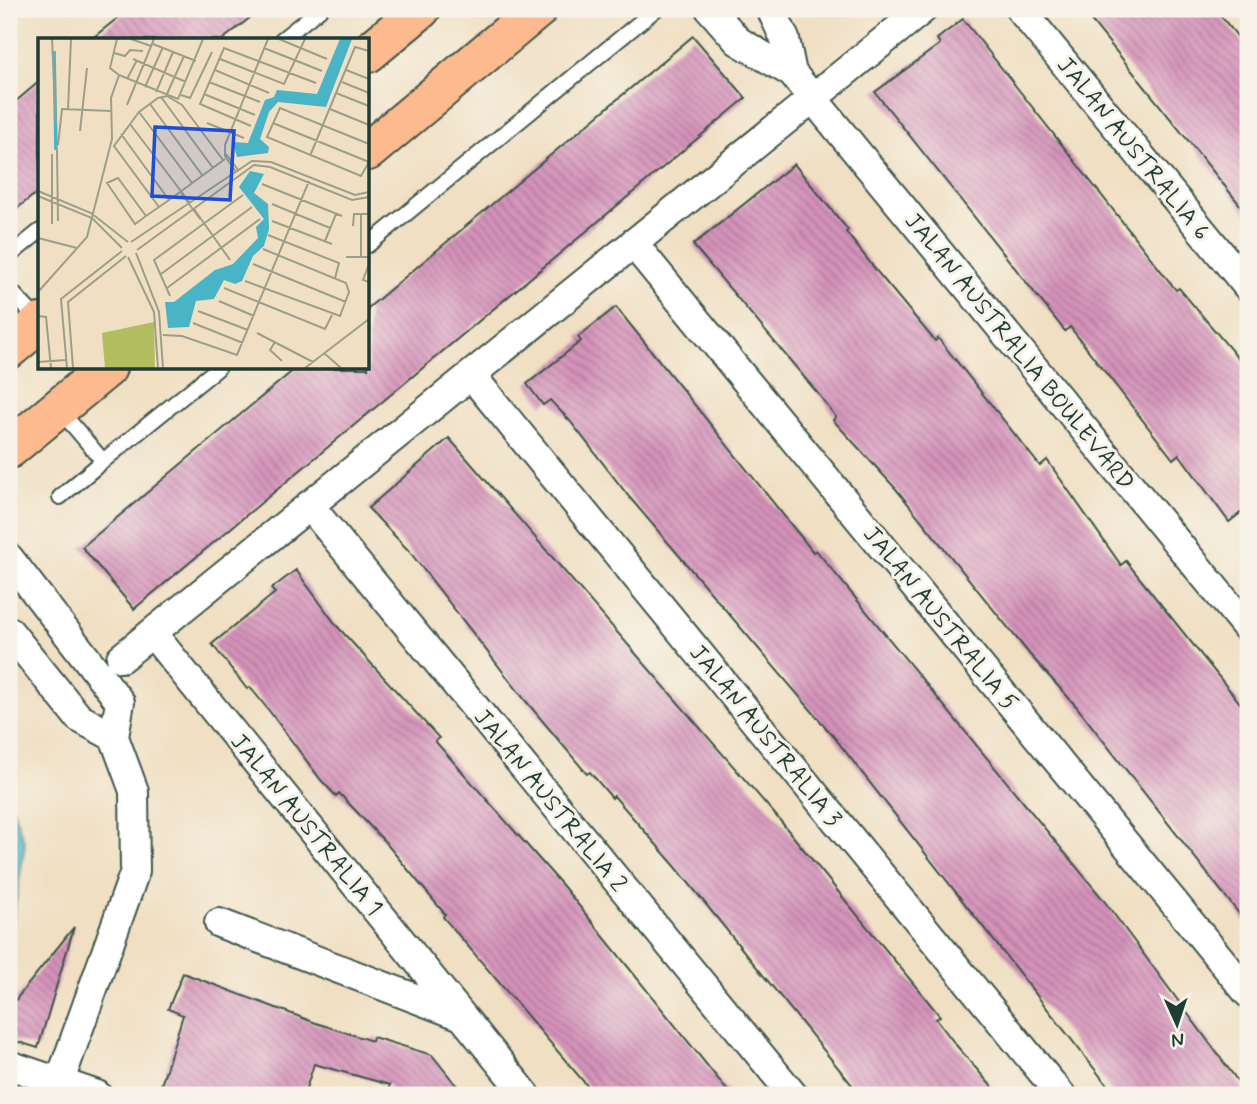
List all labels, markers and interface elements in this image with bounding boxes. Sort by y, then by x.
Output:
inset map [38,38,369,369]
street label: JALAN AUSTRALIA 6 [1049,51,1216,247]
street label: JALAN AUSTRALIA BOULEVARD [897,207,1141,497]
street label: JALAN AUSTRALIA 5 [856,520,1024,718]
street label: JALAN AUSTRALIA 3 [682,638,848,834]
street label: JALAN AUSTRALIA 2 [466,703,633,899]
street label: JALAN AUSTRALIA 1 [223,727,389,923]
north arrow [1142,988,1212,1058]
text: N [1171,1027,1185,1052]

